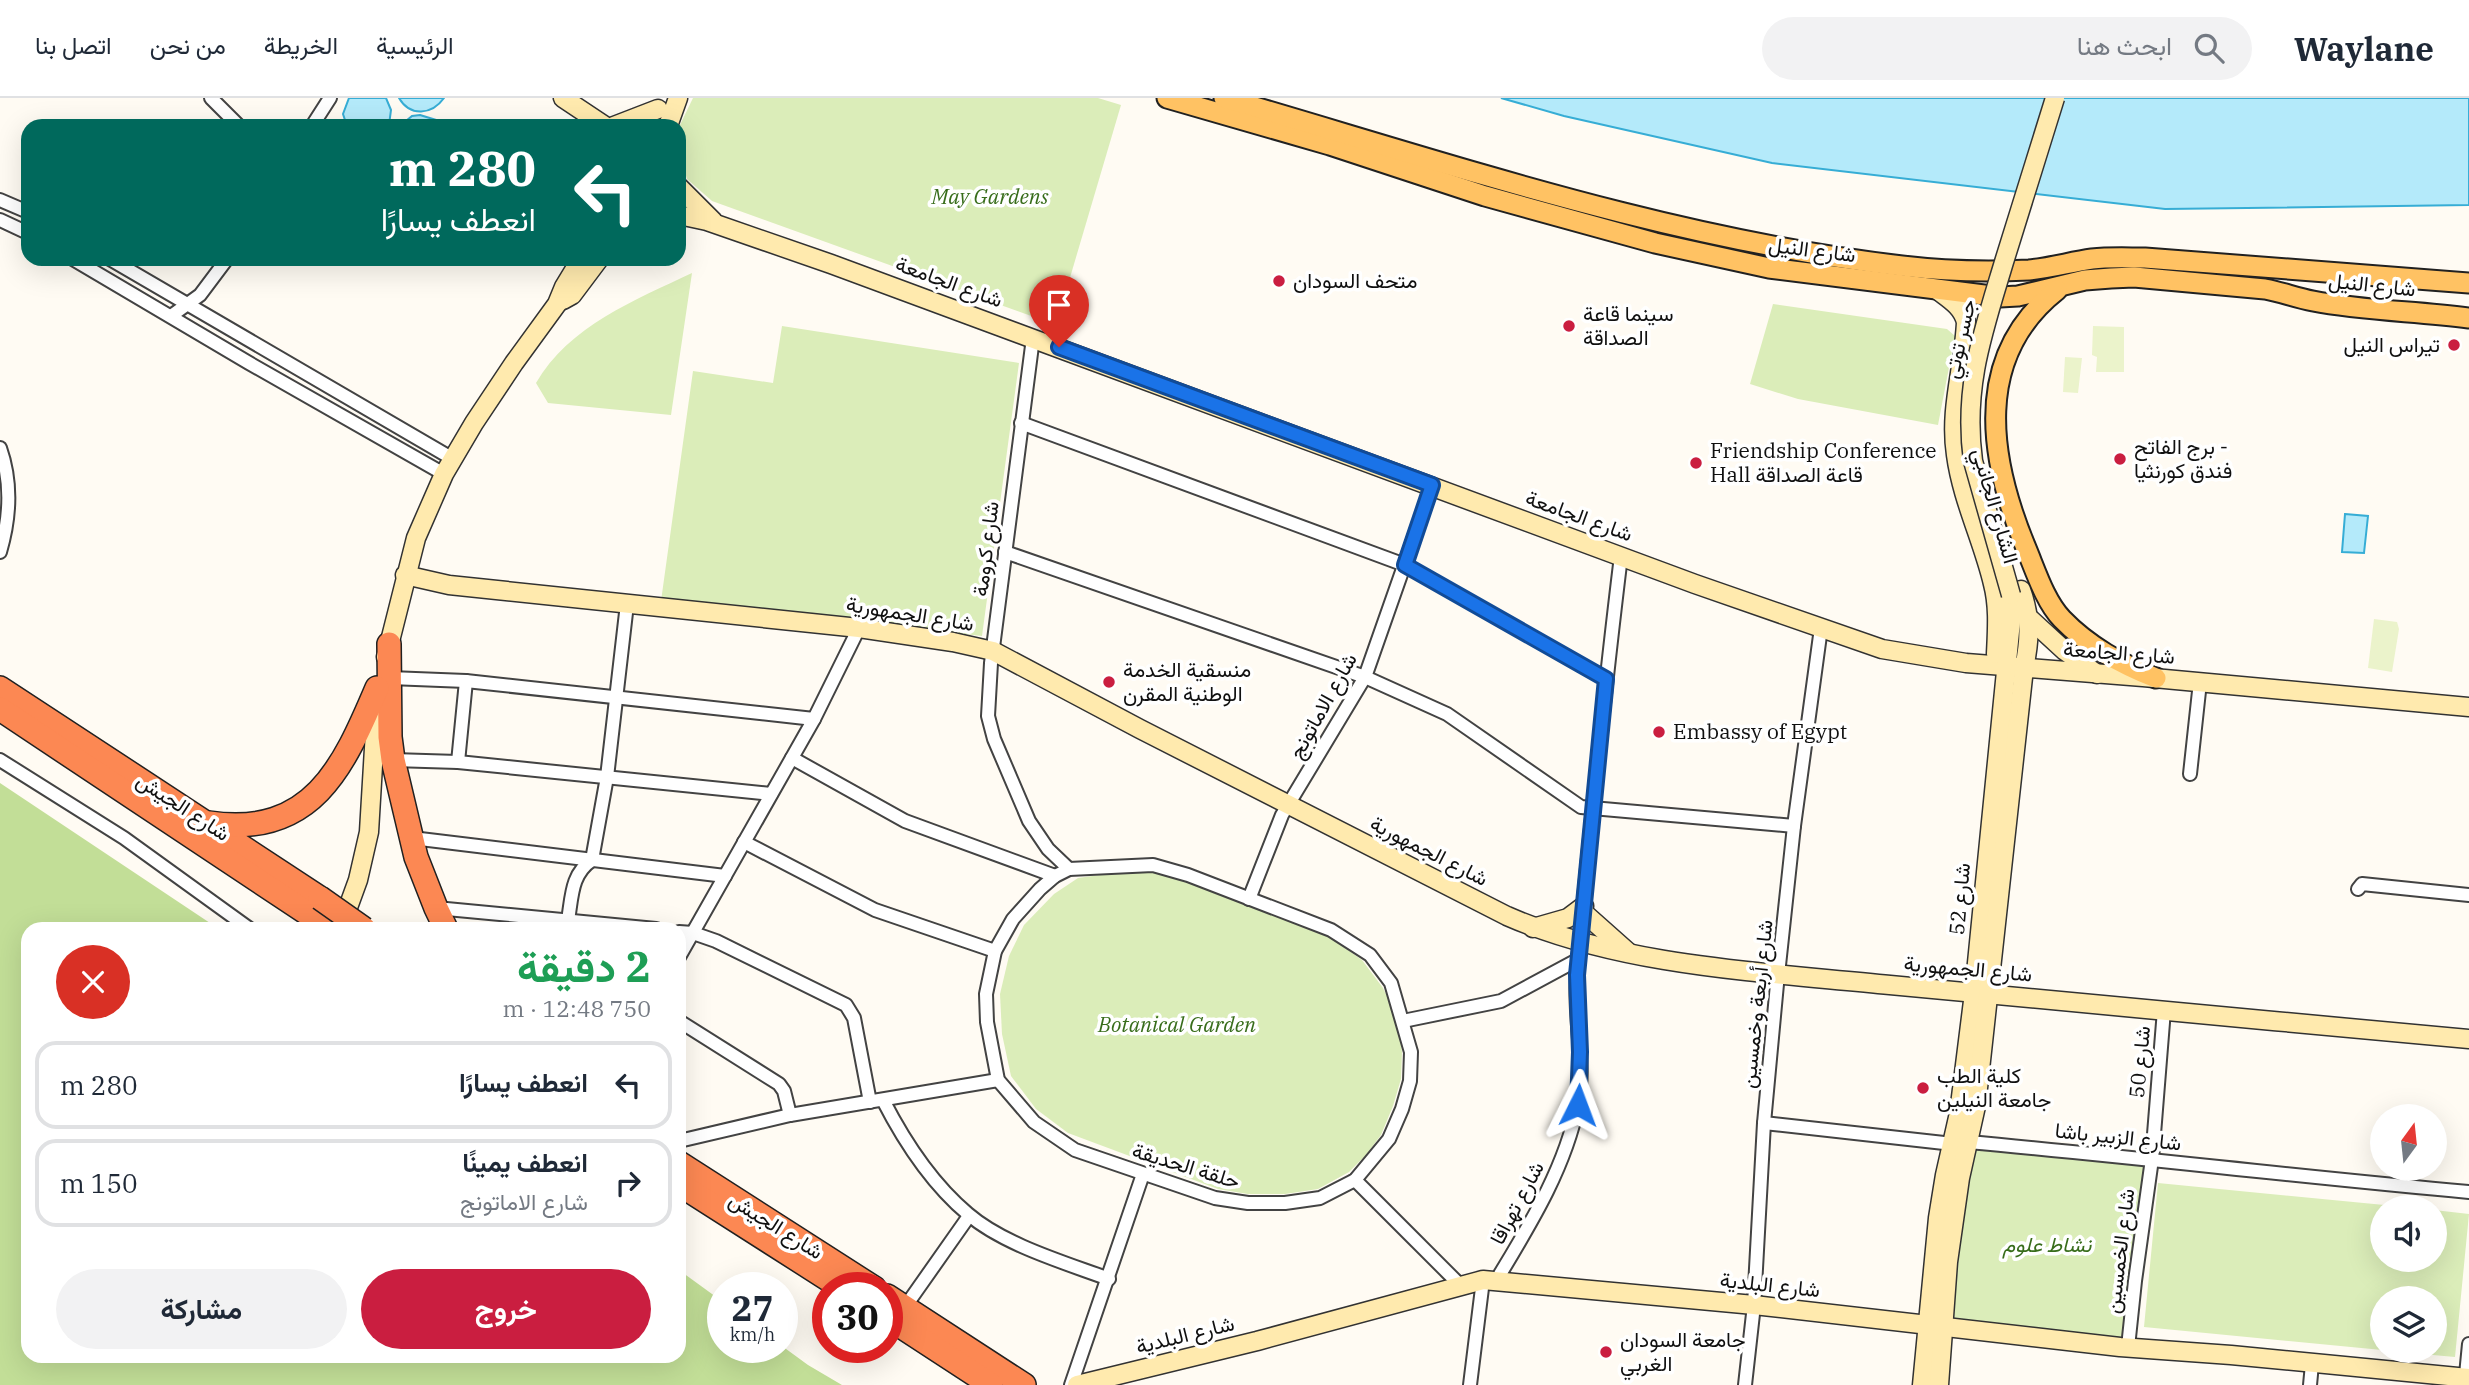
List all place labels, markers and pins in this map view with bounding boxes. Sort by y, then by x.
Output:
place label: متحف السودان [1293,266,1418,294]
marker: متحف السودان [1271,273,1287,289]
pin [1029,275,1089,347]
place label: سينما قاعة الصداقة [1583,299,1674,351]
marker: سينما قاعة الصداقة [1561,318,1577,334]
place label: تيراس النيل [2344,330,2440,358]
marker: تيراس النيل [2446,337,2462,353]
place label: برج الفاتح - فندق كورنثيا [2134,432,2232,484]
place label: Friendship Conference Hall قاعة الصداقة [1710,436,1937,488]
marker: برج الفاتح - فندق كورنثيا [2112,451,2128,467]
marker: Friendship Conference Hall قاعة الصداقة [1688,455,1704,471]
place label: منسقية الخدمة الوطنية المقرن [1123,655,1251,707]
marker: منسقية الخدمة الوطنية المقرن [1101,674,1117,690]
place label: Embassy of Egypt [1673,717,1847,745]
marker: Embassy of Egypt [1651,724,1667,740]
place label: كلية الطب جامعة النيلين [1937,1061,2051,1113]
marker: كلية الطب جامعة النيلين [1915,1080,1931,1096]
place label: جامعة السودان الغربي [1620,1325,1746,1381]
marker: جامعة السودان الغربي [1598,1344,1614,1360]

